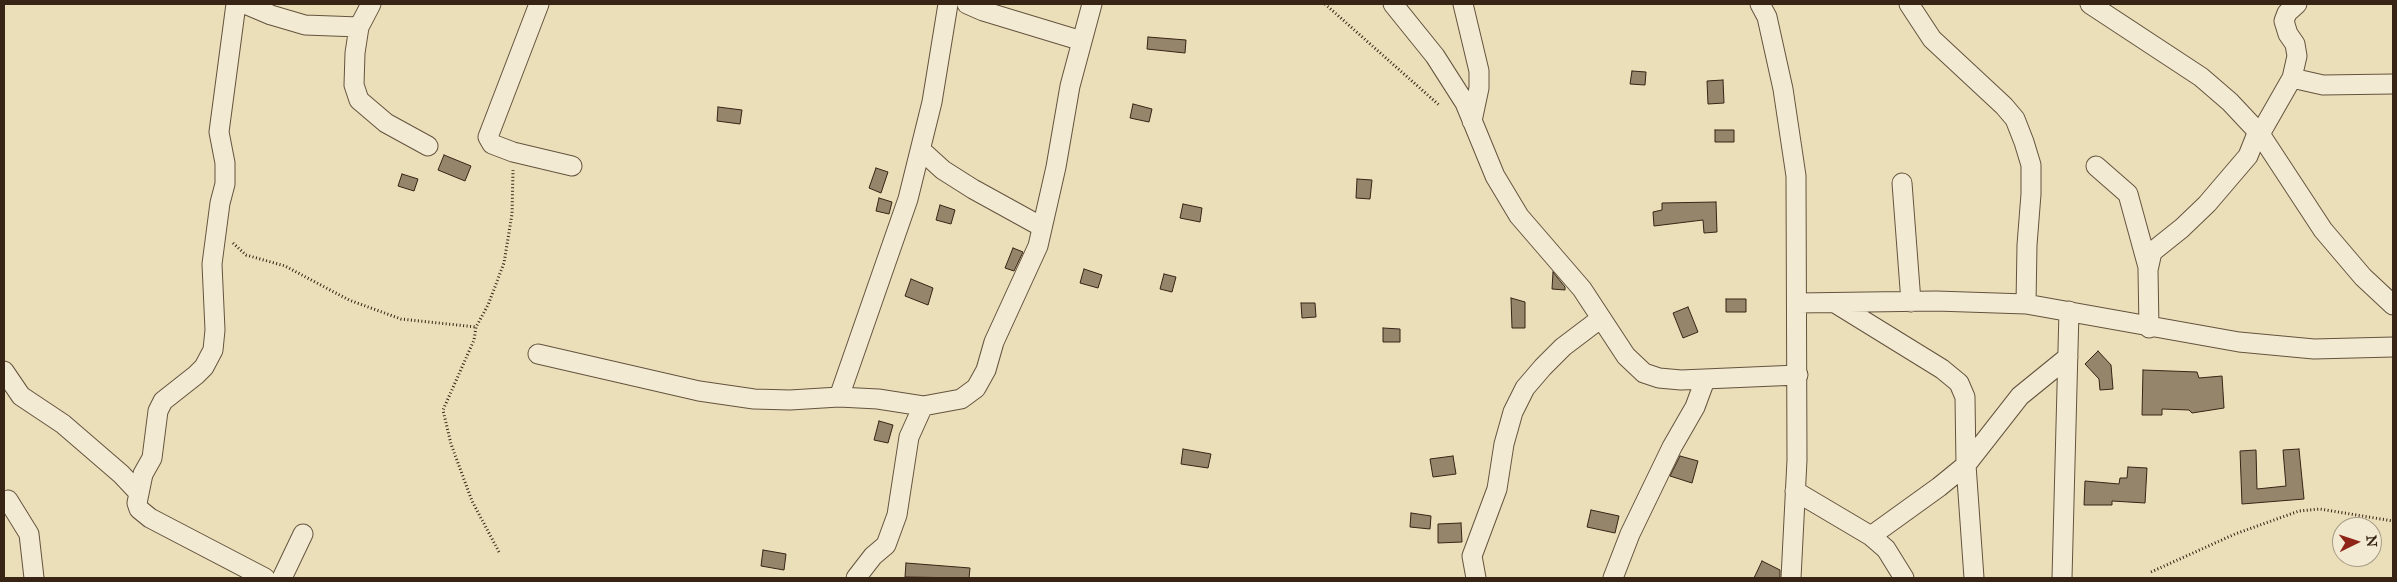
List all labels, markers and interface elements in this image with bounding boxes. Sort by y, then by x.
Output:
north arrow [2332,517,2382,567]
text: N [2363,534,2380,548]

